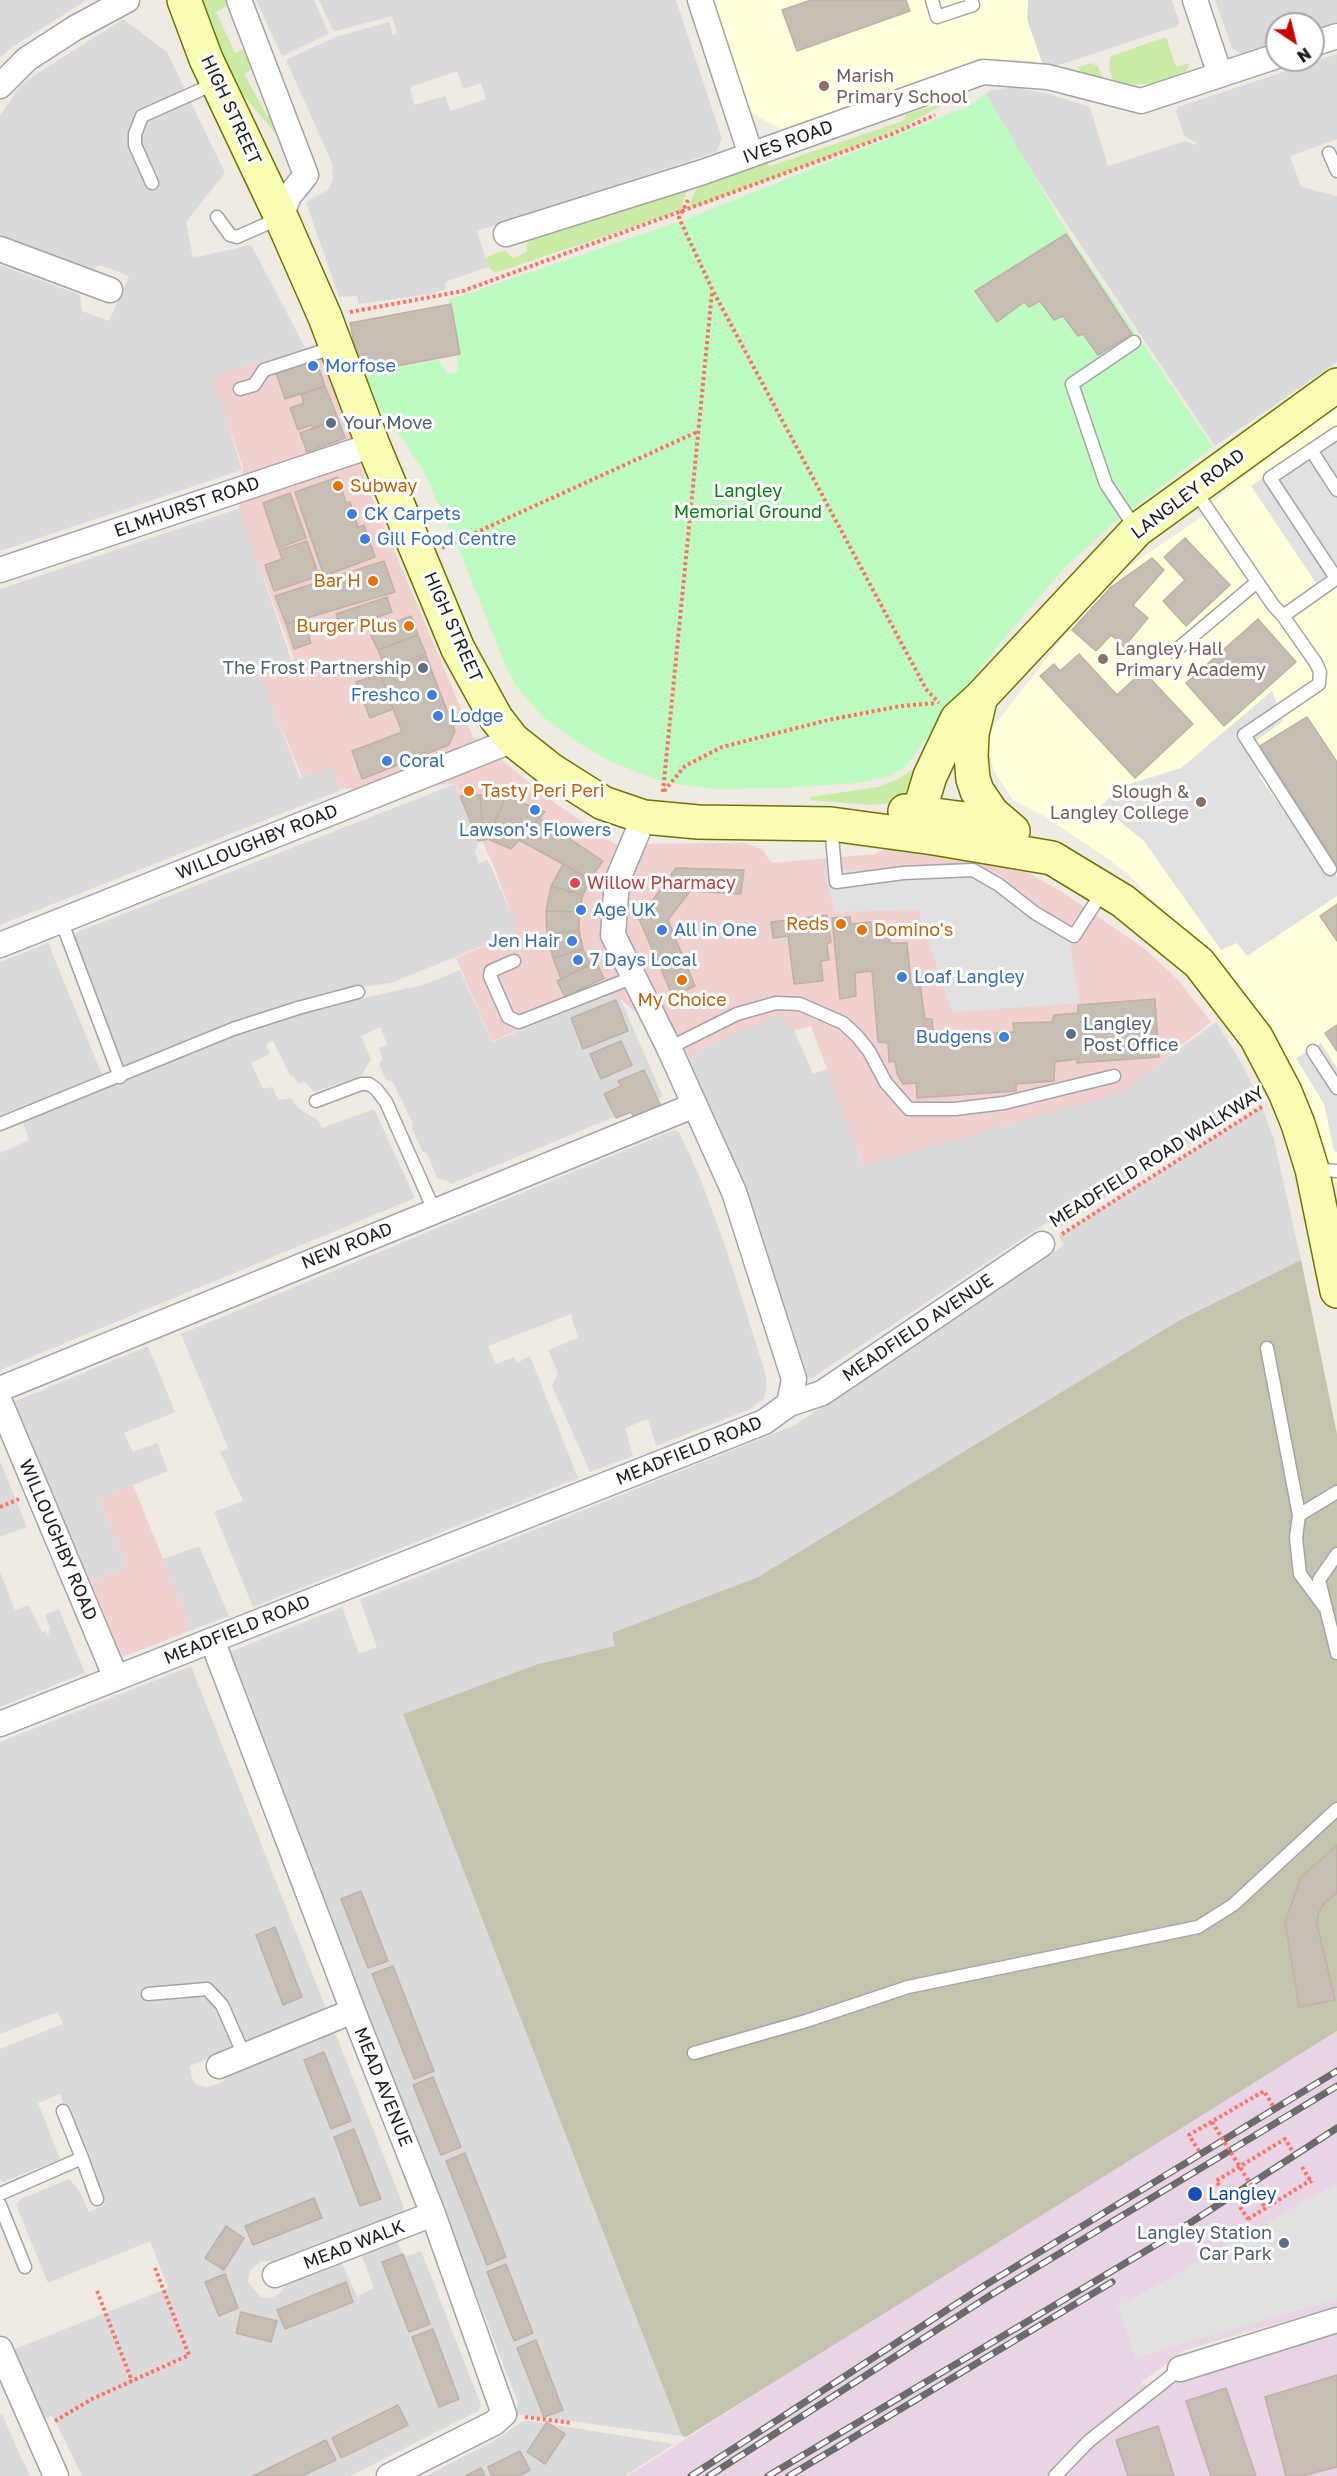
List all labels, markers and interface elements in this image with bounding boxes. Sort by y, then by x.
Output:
north arrow [1265,12,1325,72]
text: N [1293,43,1315,67]
street label: HIGH STREET [196,52,266,168]
place label: Marish Primary School [836,65,968,107]
marker: Marish Primary School [817,79,831,93]
street label: IVES ROAD [740,116,836,168]
place label: Morfose [325,355,396,377]
marker: Morfose [306,359,320,373]
place label: Your Move [343,412,432,434]
marker: Your Move [324,416,338,430]
street label: LANGLEY ROAD [1127,444,1249,544]
street label: ELMHURST ROAD [111,472,263,542]
place label: Subway [350,475,417,497]
marker: Subway [331,479,345,493]
park label: Langley Memorial Ground [674,480,822,522]
place label: CK Carpets [364,503,461,525]
marker: CK Carpets [345,507,359,521]
place label: Gill Food Centre [377,528,516,550]
marker: Gill Food Centre [358,532,372,546]
street label: HIGH STREET [419,569,487,685]
place label: Bar H [314,570,361,592]
marker: Bar H [366,574,380,588]
place label: Burger Plus [296,615,397,637]
marker: Burger Plus [402,619,416,633]
place label: Langley Hall Primary Academy [1115,638,1266,680]
marker: Langley Hall Primary Academy [1096,652,1110,666]
place label: The Frost Partnership [223,657,411,679]
marker: The Frost Partnership [416,661,430,675]
place label: Freshco [351,684,420,706]
marker: Freshco [425,688,439,702]
place label: Lodge [450,705,503,727]
marker: Lodge [431,709,445,723]
place label: Coral [399,750,445,772]
marker: Coral [380,754,394,768]
place label: Tasty Peri Peri [481,780,605,802]
place label: Slough & Langley College [1050,781,1189,824]
marker: Tasty Peri Peri [462,784,476,798]
marker: Slough & Langley College [1194,795,1208,809]
street label: WILLOUGHBY ROAD [173,800,341,884]
marker: Lawson's Flowers [528,803,542,817]
place label: Lawson's Flowers [459,819,611,841]
place label: Willow Pharmacy [587,872,736,894]
marker: Willow Pharmacy [568,876,582,890]
place label: Age UK [593,899,656,921]
marker: Age UK [574,903,588,917]
place label: Reds [786,913,829,935]
marker: Reds [834,917,848,931]
place label: All in One [674,919,757,941]
place label: Domino's [874,919,953,941]
marker: All in One [655,923,669,937]
marker: Domino's [855,923,869,937]
place label: Jen Hair [488,930,560,952]
marker: Jen Hair [565,934,579,948]
place label: 7 Days Local [590,949,697,971]
marker: 7 Days Local [571,953,585,967]
place label: Loaf Langley [914,966,1025,988]
marker: Loaf Langley [895,970,909,984]
marker: My Choice [675,973,689,987]
place label: My Choice [637,989,727,1011]
place label: Langley Post Office [1083,1013,1178,1056]
place label: Budgens [916,1026,992,1048]
marker: Langley Post Office [1064,1027,1078,1041]
marker: Budgens [997,1030,1011,1044]
street label: MEADFIELD ROAD WALKWAY [1046,1082,1268,1232]
street label: NEW ROAD [298,1218,396,1274]
street label: MEADFIELD AVENUE [839,1270,997,1386]
street label: MEADFIELD ROAD [613,1412,765,1490]
street label: WILLOUGHBY ROAD [14,1456,102,1624]
street label: MEADFIELD ROAD [161,1591,313,1669]
street label: MEAD AVENUE [349,2024,417,2150]
place label: Langley [1208,2183,1276,2205]
marker: Langley [1186,2185,1204,2203]
street label: MEAD WALK [300,2216,408,2274]
place label: Langley Station Car Park [1137,2222,1272,2264]
marker: Langley Station Car Park [1277,2236,1291,2250]

